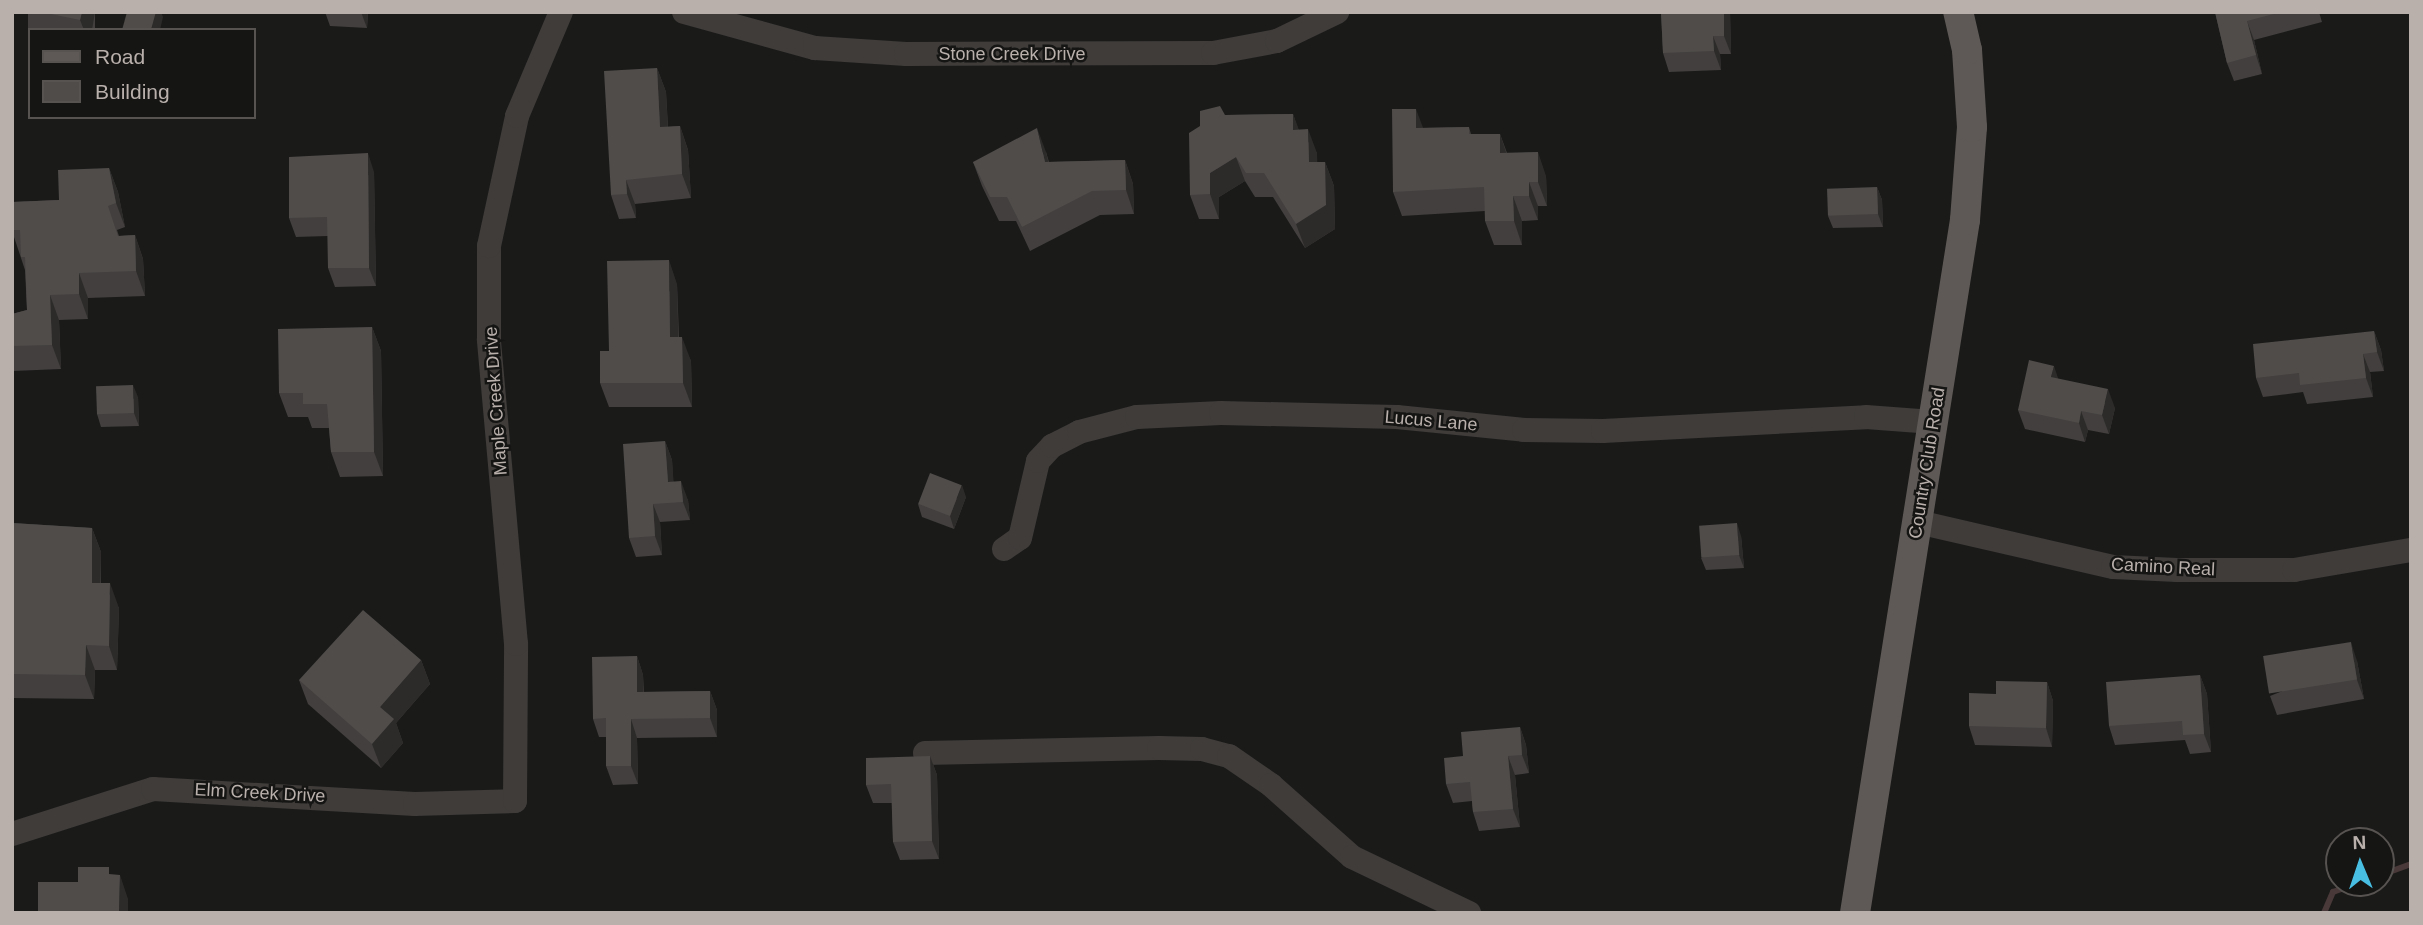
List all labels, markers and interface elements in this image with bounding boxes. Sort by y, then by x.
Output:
legend [28,28,256,119]
street label: Stone Creek Drive [938,43,1086,65]
text: Road [95,45,145,68]
text: Building [95,80,170,103]
street label: Maple Creek Drive [480,326,512,476]
street label: Country Club Road [1904,386,1950,540]
street label: Lucus Lane [1384,406,1478,436]
street label: Camino Real [2110,553,2216,581]
street label: Elm Creek Drive [194,779,326,807]
north arrow [2325,827,2395,897]
text: N [2352,832,2367,853]

